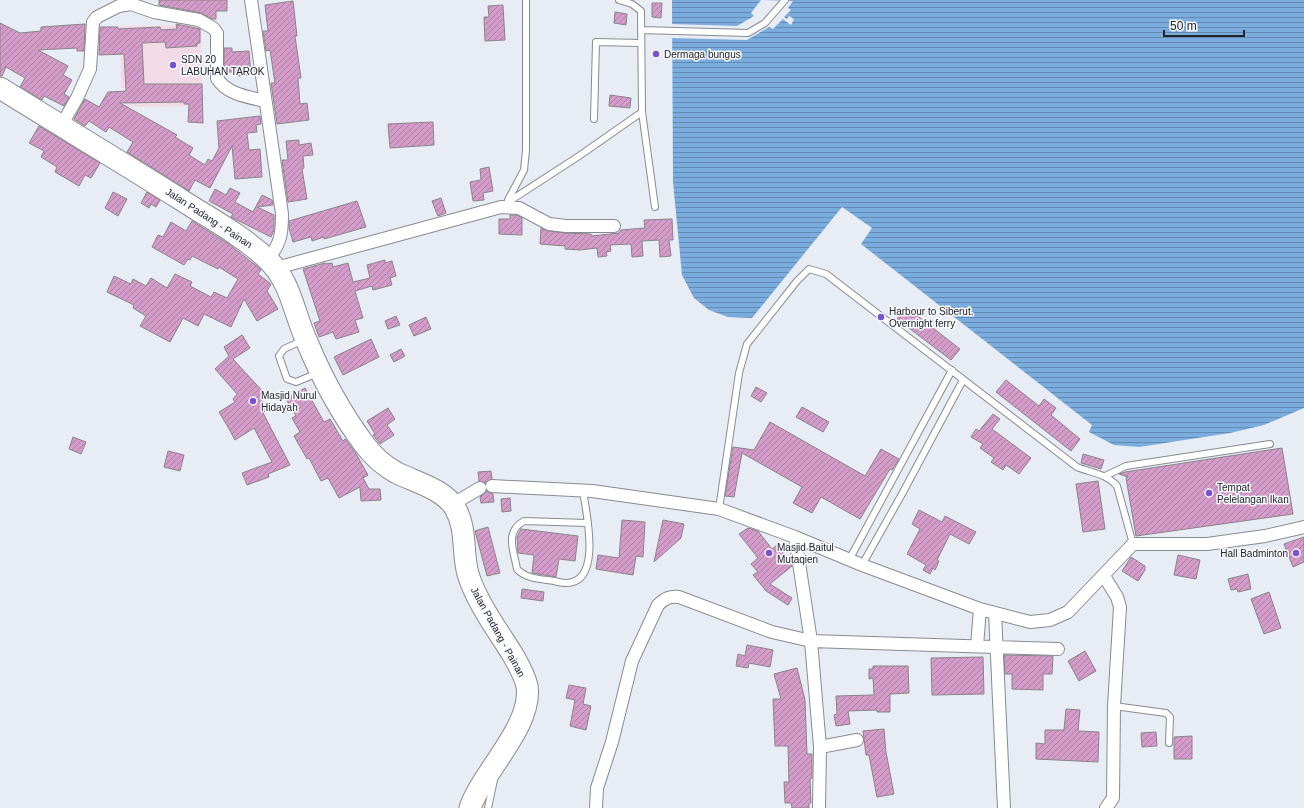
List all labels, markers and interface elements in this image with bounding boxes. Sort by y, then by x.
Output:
scale bar [1164,12,1244,38]
text: 50 m [1170,19,1197,33]
marker: Dermaga bungus [651,49,661,59]
place label: Dermaga bungus [664,49,741,60]
place label: SDN 20 LABUHAN TAROK [181,54,265,77]
marker: SDN 20 LABUHAN TAROK [168,60,178,70]
street label: Jalan Padang - Painan [164,186,254,250]
place label: Harbour to Siberut. Overnight ferry [889,306,974,329]
marker: Harbour to Siberut. Overnight ferry [876,312,886,322]
place label: Masjid Nurul Hidayah [261,390,317,413]
marker: Masjid Nurul Hidayah [248,396,258,406]
place label: Tempat Pelelangan Ikan [1217,482,1289,505]
marker: Tempat Pelelangan Ikan [1204,488,1214,498]
place label: Masjid Baitul Mutaqien [777,542,834,565]
marker: Masjid Baitul Mutaqien [764,548,774,558]
place label: Hall Badminton [1220,548,1288,559]
marker: Hall Badminton [1291,548,1301,558]
street label: Jalan Padang - Painan [469,585,527,679]

